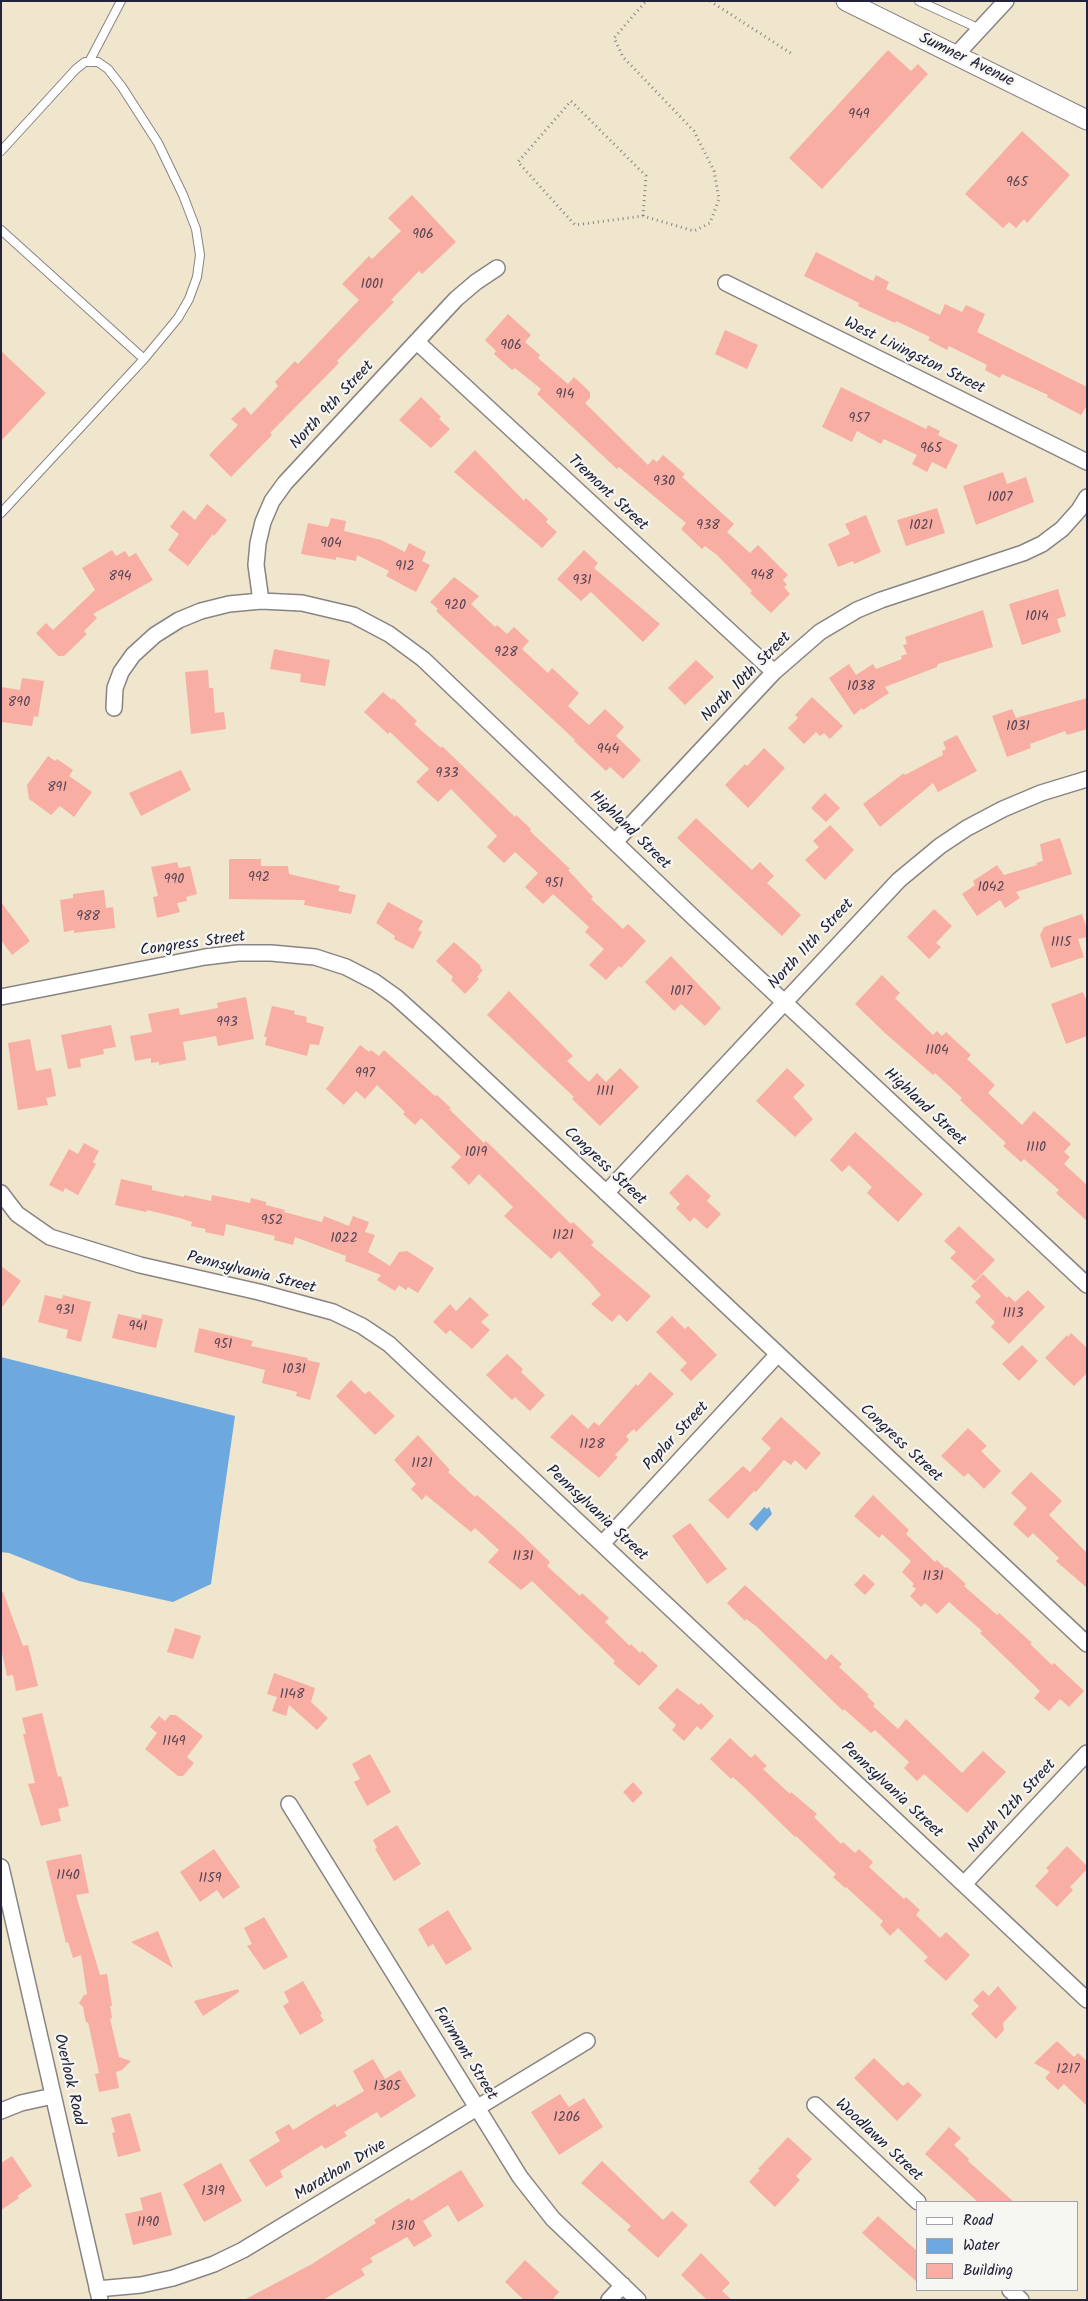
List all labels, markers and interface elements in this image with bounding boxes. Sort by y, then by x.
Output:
street label: Sumner Avenue [915,30,1017,92]
house number: 949 [848,108,870,124]
house number: 965 [1006,176,1028,192]
house number: 906 [412,228,434,244]
house number: 1001 [361,278,383,294]
street label: West Livingston Street [841,315,987,399]
house number: 906 [500,339,522,355]
street label: North 9th Street [287,358,379,454]
house number: 914 [556,388,574,404]
house number: 957 [849,412,869,428]
house number: 965 [920,442,942,458]
street label: Tremont Street [563,452,651,536]
house number: 930 [653,475,675,491]
house number: 1007 [988,491,1012,507]
house number: 938 [696,519,720,535]
house number: 1021 [909,519,933,535]
house number: 904 [320,537,342,553]
house number: 912 [395,560,415,576]
house number: 948 [751,569,773,585]
house number: 894 [109,570,131,586]
house number: 931 [572,574,592,590]
house number: 920 [444,599,466,615]
house number: 1014 [1025,610,1049,626]
street label: North 10th Street [698,629,796,727]
house number: 928 [494,646,518,662]
house number: 1038 [847,680,875,696]
house number: 890 [8,696,30,712]
house number: 1031 [1006,720,1030,736]
house number: 944 [597,743,619,759]
house number: 933 [436,767,458,783]
house number: 891 [47,781,67,797]
street label: Highland Street [584,787,674,875]
house number: 992 [248,871,270,887]
house number: 990 [164,873,184,889]
house number: 951 [545,877,563,893]
house number: 1042 [977,881,1005,897]
street label: North 11th Street [765,896,859,994]
house number: 988 [76,910,100,926]
street label: Congress Street [139,928,247,962]
house number: 1115 [1051,936,1071,952]
house number: 1017 [670,985,692,1001]
house number: 993 [216,1016,238,1032]
house number: 1104 [925,1044,949,1060]
street label: Highland Street [879,1065,969,1151]
house number: 997 [355,1067,375,1083]
house number: 1111 [596,1085,614,1101]
street label: Congress Street [559,1124,649,1210]
house number: 1110 [1026,1141,1046,1157]
house number: 1019 [465,1146,487,1162]
house number: 952 [261,1214,283,1230]
house number: 1121 [552,1229,574,1245]
house number: 1022 [330,1232,358,1248]
street label: Pennsylvania Street [185,1249,317,1299]
house number: 931 [55,1304,75,1320]
house number: 1113 [1002,1307,1024,1323]
house number: 941 [129,1320,147,1336]
house number: 951 [214,1338,232,1354]
house number: 1031 [282,1363,306,1379]
street label: Poplar Street [640,1399,714,1475]
street label: Congress Street [855,1401,945,1487]
house number: 1128 [579,1438,605,1454]
house number: 1121 [411,1457,433,1473]
street label: Pennsylvania Street [541,1462,651,1566]
house number: 1131 [512,1550,534,1566]
house number: 1131 [922,1570,944,1586]
house number: 1148 [280,1688,304,1704]
house number: 1149 [162,1735,186,1751]
street label: Pennsylvania Street [836,1739,946,1843]
street label: North 12th Street [965,1756,1061,1858]
house number: 1140 [56,1869,80,1885]
house number: 1159 [198,1872,222,1888]
street label: Fairmont Street [428,2004,500,2104]
street label: Overlook Road [48,2032,88,2128]
house number: 1217 [1056,2063,1080,2079]
house number: 1305 [374,2080,400,2096]
street label: Woodlawn Street [830,2096,926,2186]
house number: 1206 [553,2111,581,2127]
street label: Marathon Drive [292,2136,390,2206]
house number: 1319 [201,2185,225,2201]
legend [916,2201,1078,2291]
text: Road [963,2209,993,2233]
house number: 1190 [137,2216,159,2232]
house number: 1310 [391,2220,415,2236]
text: Water [963,2234,999,2258]
text: Building [963,2259,1013,2283]

